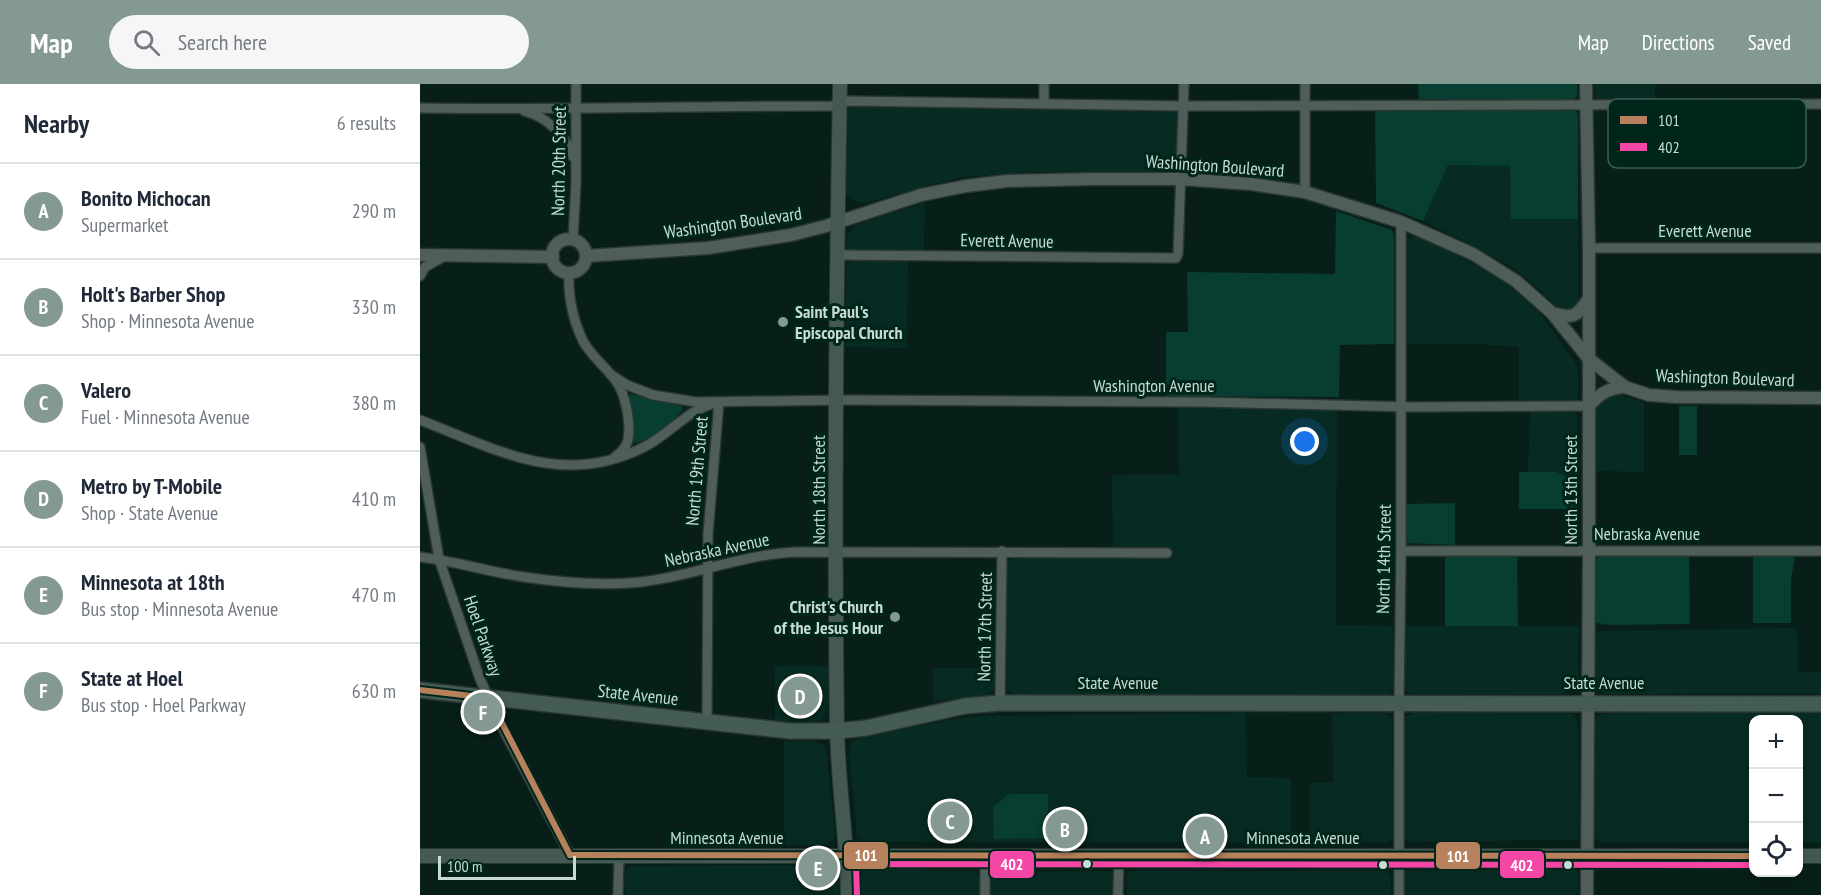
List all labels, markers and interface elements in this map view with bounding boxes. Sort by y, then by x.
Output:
search box [109,15,529,69]
text: Map [30,24,73,61]
icon: search [130,26,163,59]
text: Search here [178,28,267,56]
text: Map [1578,29,1609,56]
text: Directions [1642,29,1715,56]
text: Saved [1748,29,1791,56]
legend [1608,99,1806,168]
street label: North 20th Street [546,106,571,216]
text: Nearby [24,107,89,140]
text: 6 results [337,110,396,136]
text: 101 [1658,110,1680,130]
text: 402 [1658,137,1680,157]
street label: Washington Boulevard [1145,149,1285,182]
text: Bonito Michocan [81,184,211,212]
text: A [38,198,49,224]
text: 290 m [352,198,396,224]
street label: Washington Boulevard [663,201,803,244]
text: Supermarket [81,212,169,238]
street label: Everett Avenue [1658,219,1752,242]
street label: Everett Avenue [960,228,1054,253]
text: Holt's Barber Shop [81,280,225,308]
text: B [39,294,48,320]
text: 330 m [352,294,396,320]
place label: Saint Paul's Episcopal Church [795,300,903,344]
text: Shop · Minnesota Avenue [81,308,255,334]
marker: Saint Paul's Episcopal Church [776,315,790,329]
street label: Washington Boulevard [1655,364,1795,391]
street label: Washington Avenue [1093,374,1215,397]
text: Valero [81,376,131,404]
text: C [39,390,48,416]
text: 380 m [352,390,396,416]
text: Fuel · Minnesota Avenue [81,404,250,430]
street label: North 19th Street [680,415,713,527]
your location [1290,427,1319,456]
street label: North 18th Street [807,435,830,545]
street label: North 13th Street [1559,435,1582,545]
text: Metro by T-Mobile [81,472,222,500]
text: D [38,486,49,512]
text: 410 m [352,486,396,512]
text: Shop · State Avenue [81,500,218,526]
street label: North 14th Street [1371,504,1396,614]
street label: Nebraska Avenue [1594,522,1700,545]
street label: Nebraska Avenue [663,527,771,572]
text: Minnesota at 18th [81,568,225,596]
street label: North 17th Street [972,572,997,682]
text: E [39,582,48,608]
text: 470 m [352,582,396,608]
street label: Hoel Parkway [459,592,508,680]
place label: Christ's Church of the Jesus Hour [774,595,884,639]
text: Bus stop · Minnesota Avenue [81,596,278,622]
marker: Christ's Church of the Jesus Hour [888,610,902,624]
text: State at Hoel [81,664,183,692]
street label: State Avenue [1078,671,1158,694]
street label: State Avenue [1564,671,1644,694]
pin: D [780,674,820,718]
text: F [39,678,48,704]
text: 630 m [352,678,396,704]
street label: State Avenue [597,679,680,710]
pin: F [464,690,502,734]
text: Bus stop · Hoel Parkway [81,692,246,718]
map controls [1749,715,1803,877]
button: + [1749,715,1803,769]
button: − [1749,769,1803,823]
pin: C [930,798,970,844]
pin: B [1046,806,1084,852]
pin: A [1186,814,1224,858]
button: locate [1749,823,1803,877]
street label: Minnesota Avenue [670,826,784,849]
street label: Minnesota Avenue [1246,826,1360,849]
line badge: 101 [843,841,889,870]
line badge: 101 [1435,841,1481,870]
text: 101 [855,845,877,865]
pin: E [798,846,838,890]
text: 101 [1447,846,1469,866]
line badge: 402 [989,850,1035,879]
line badge: 402 [1499,850,1545,879]
scale bar [438,853,576,880]
text: 402 [1001,854,1023,874]
text: 402 [1511,855,1533,875]
text: 100 m [447,856,482,876]
unlabelled marker [1081,858,1093,870]
unlabelled marker [1377,859,1389,871]
unlabelled marker [1562,859,1574,871]

